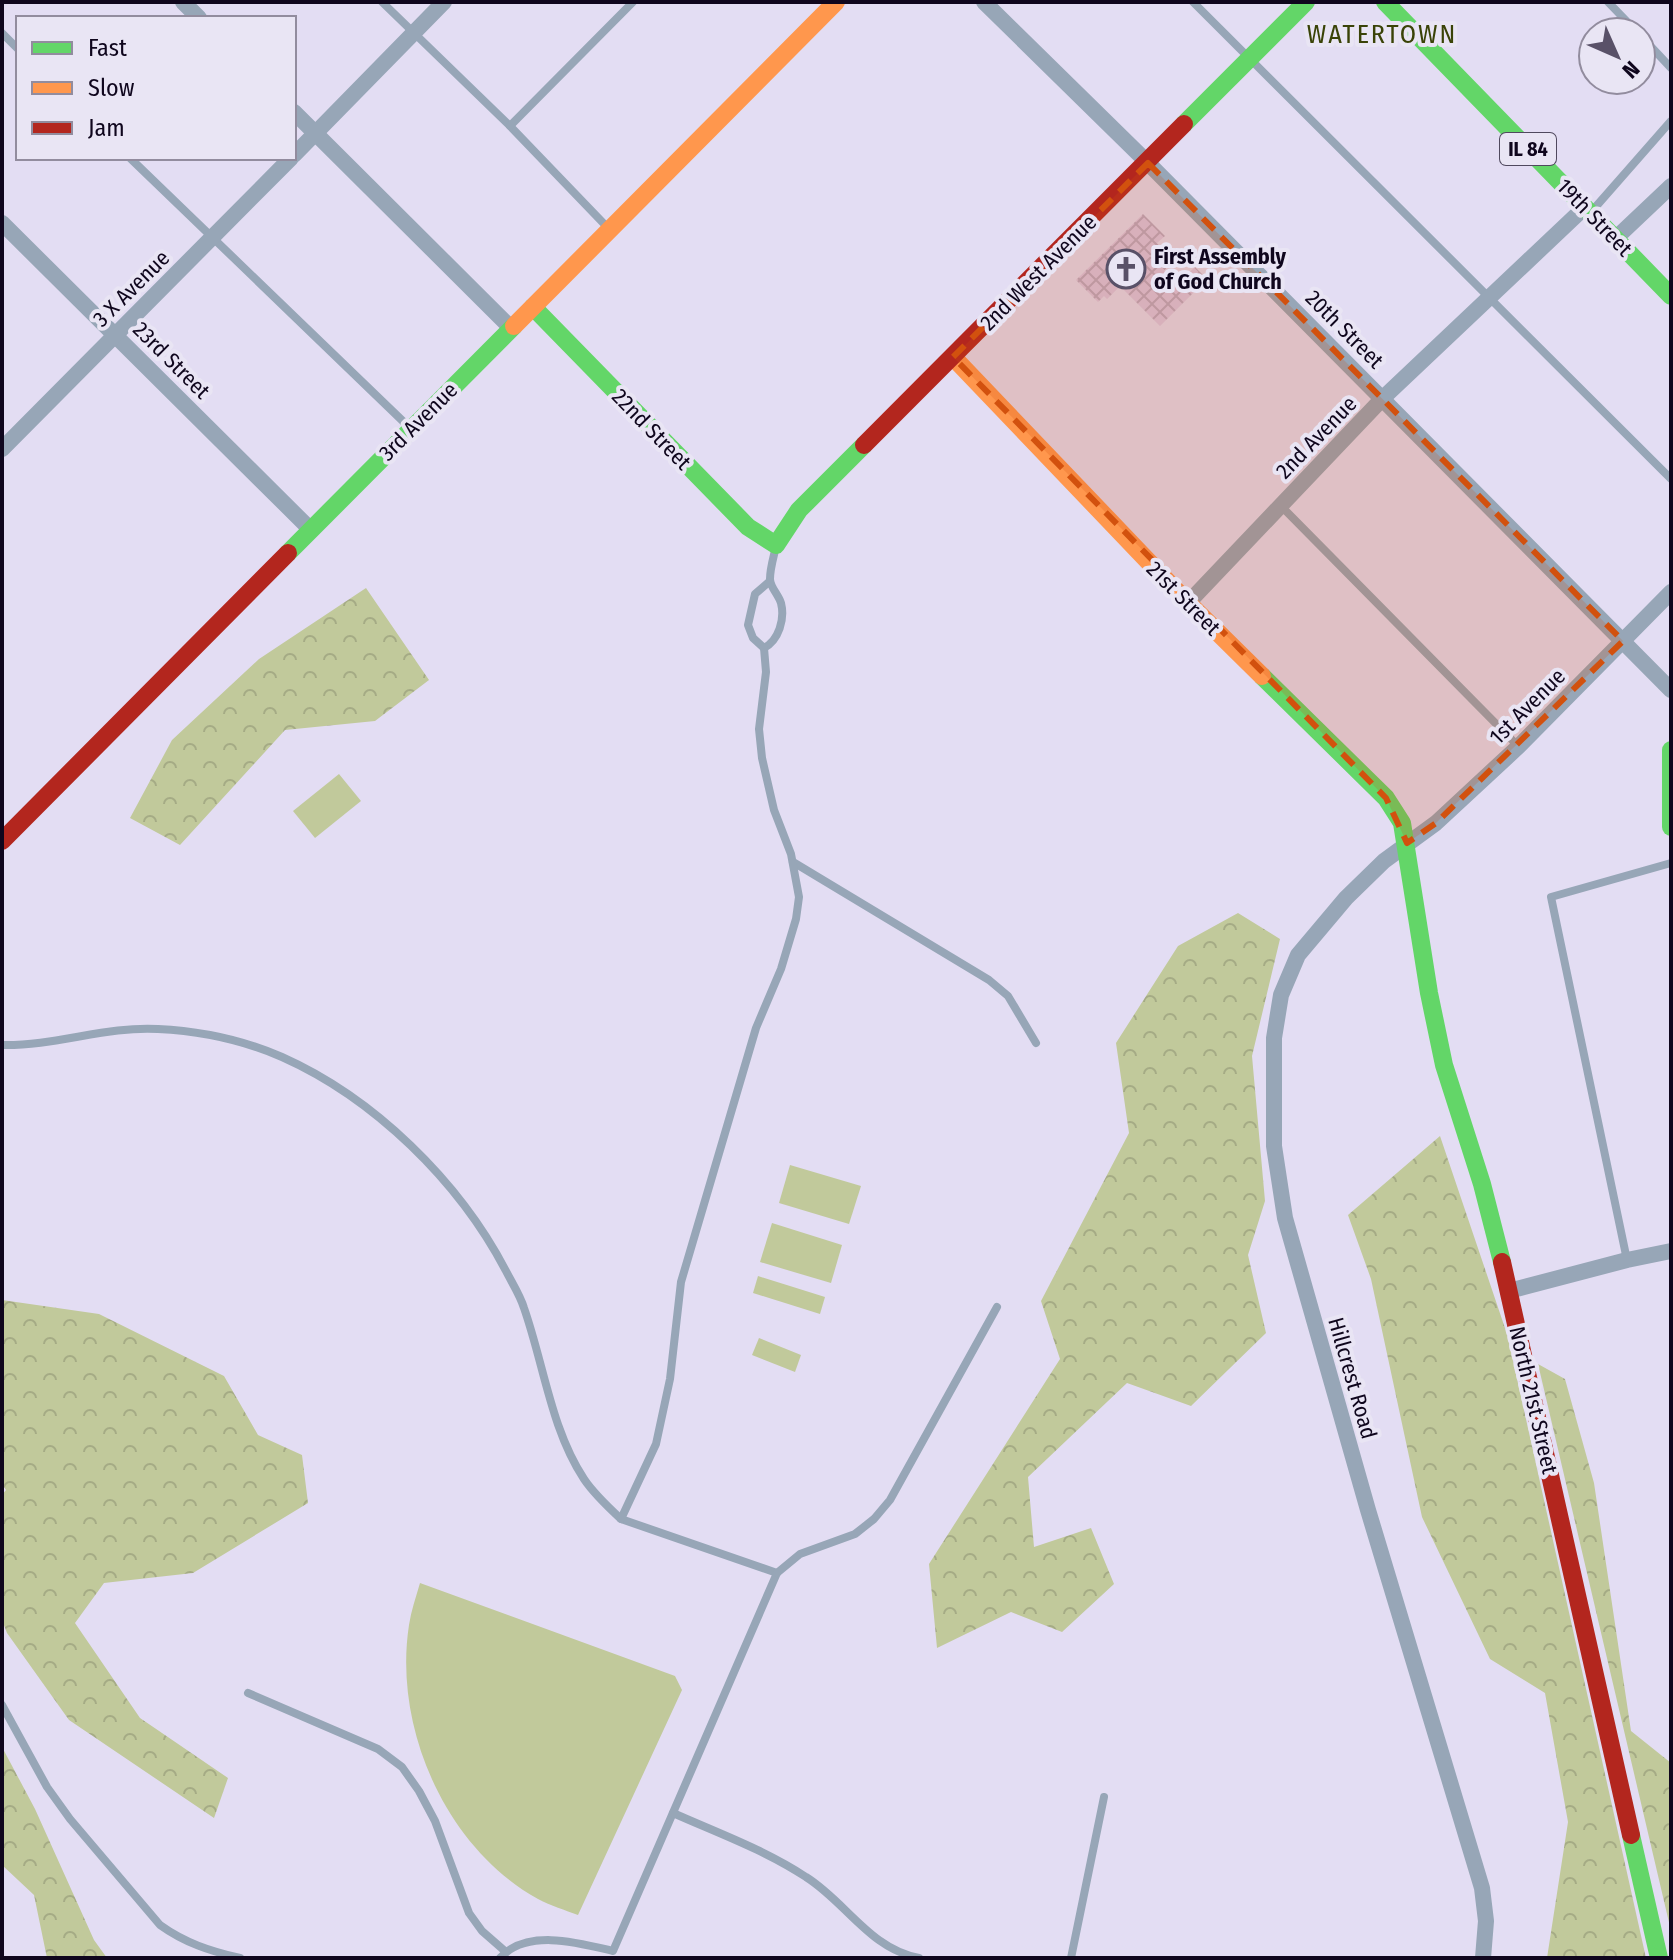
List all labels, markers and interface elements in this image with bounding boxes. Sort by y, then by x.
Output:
legend [16,16,296,160]
north arrow [1577,16,1657,96]
district label: WATERTOWN [1307,19,1457,50]
text: Fast [88,34,127,62]
text: N [1617,56,1645,84]
text: Slow [88,74,135,102]
text: Jam [88,114,125,142]
road number: IL 84 [1500,133,1556,165]
street label: 19th Street [1551,173,1639,262]
street label: 2nd West Avenue [975,209,1102,336]
place label: First Assembly of God Church [1154,243,1286,295]
street label: 3 X Avenue [87,244,175,332]
church icon: First Assembly of God Church [1105,248,1147,290]
street label: 20th Street [1300,285,1390,375]
street label: 23rd Street [128,316,216,405]
street label: 3rd Avenue [373,376,463,466]
street label: 22nd Street [606,383,697,476]
street label: 2nd Avenue [1270,390,1362,484]
street label: 21st Street [1141,556,1227,642]
street label: 1st Avenue [1484,663,1571,750]
street label: Hillcrest Road [1322,1314,1383,1442]
street label: North 21st Street [1503,1324,1564,1477]

